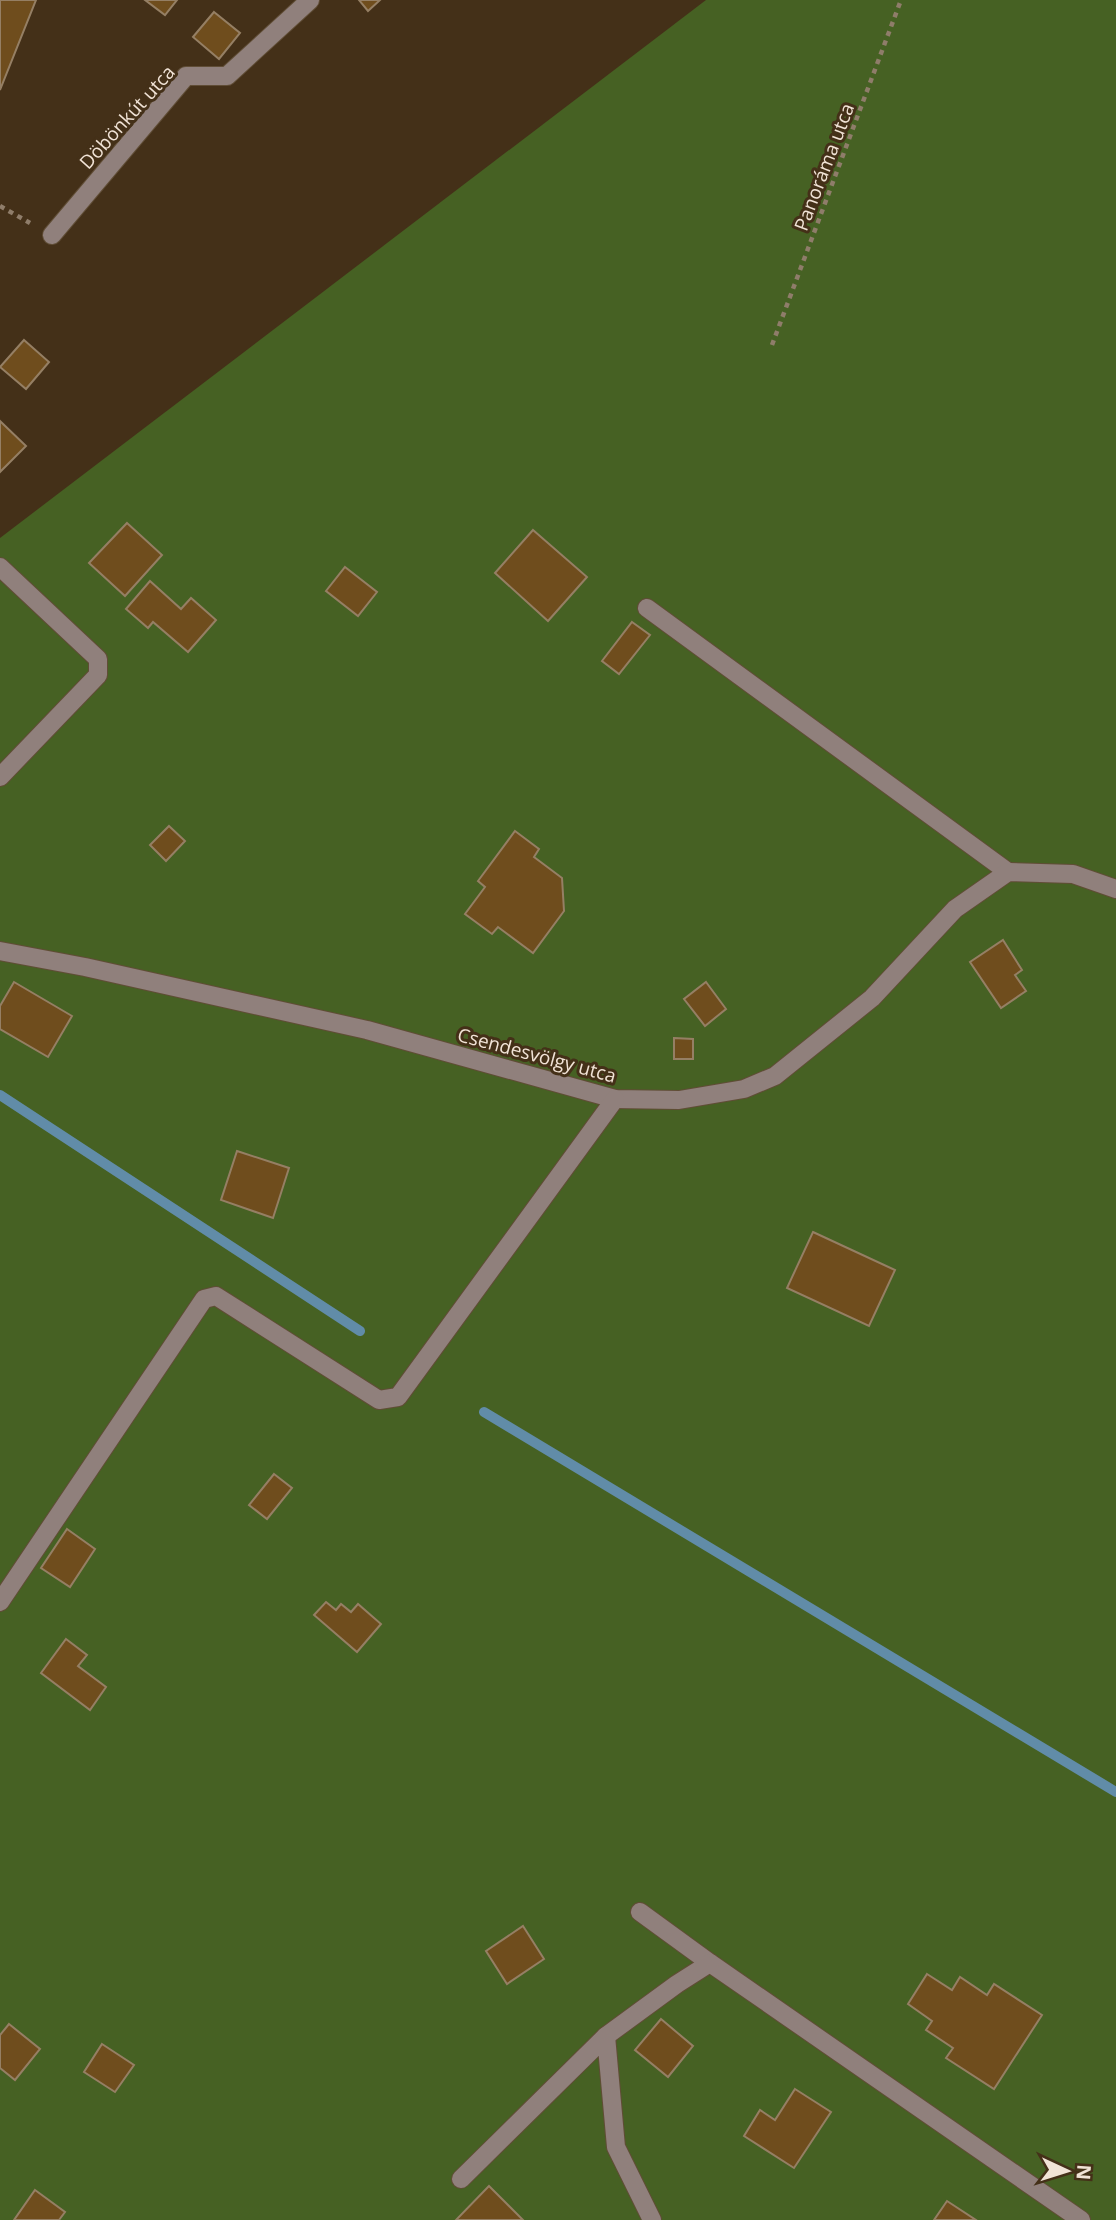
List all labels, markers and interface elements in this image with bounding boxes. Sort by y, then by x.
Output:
street label: Döbönkút utca [73,59,181,175]
street label: Panoráma utca [788,100,860,234]
street label: Csendesvölgy utca [455,1021,619,1089]
north arrow [1032,2136,1102,2206]
text: N [1070,2164,1097,2181]

